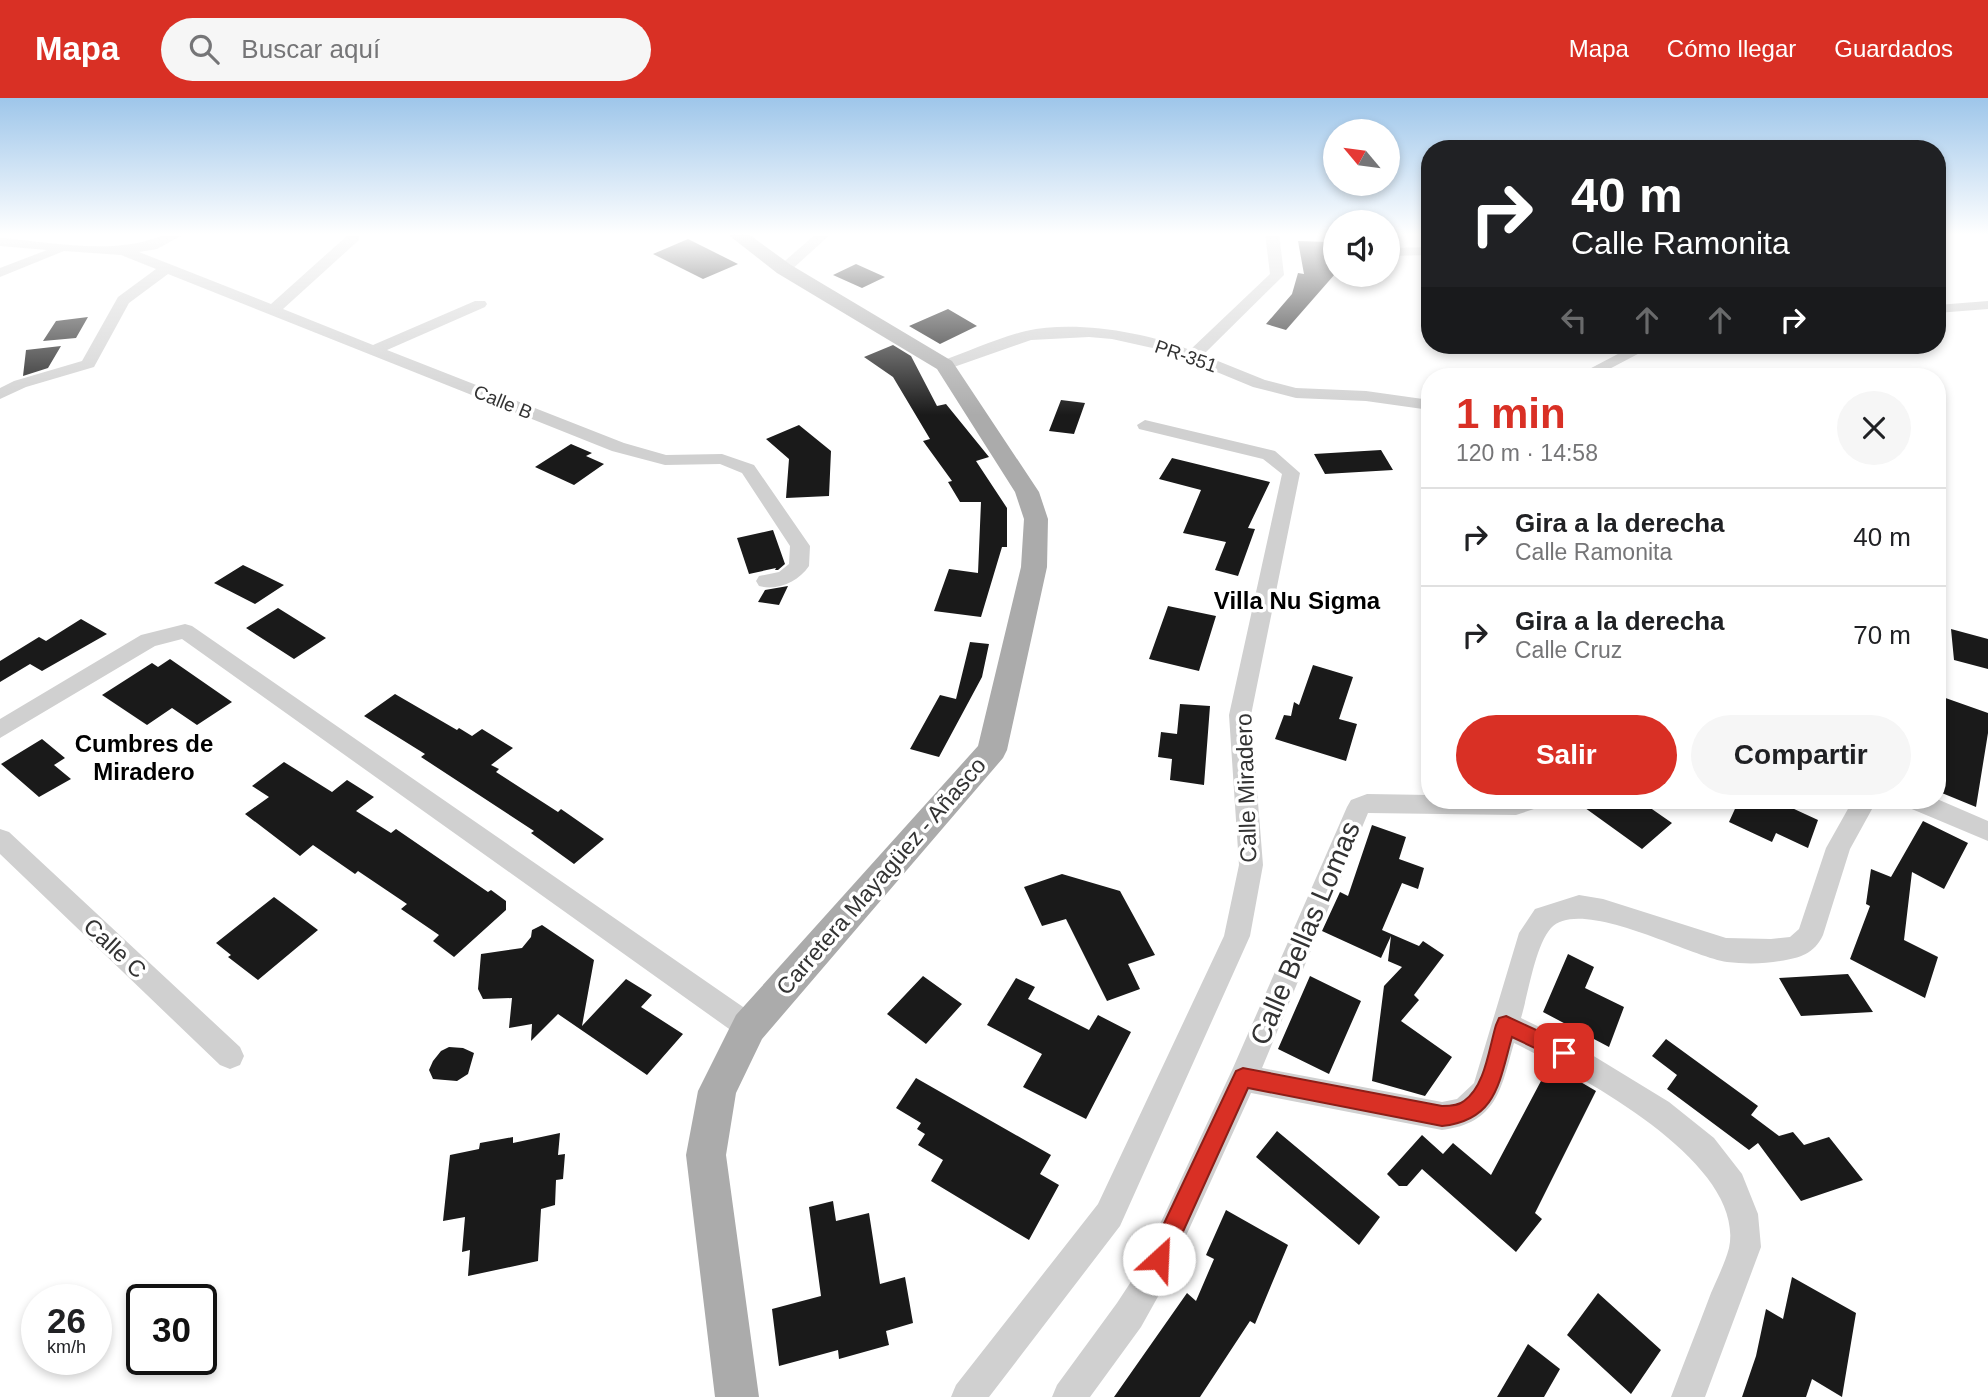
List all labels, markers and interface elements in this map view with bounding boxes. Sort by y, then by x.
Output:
search box [161,18,651,81]
text: Mapa [35,30,119,67]
icon: search [185,30,223,68]
text: Buscar aquí [241,34,380,64]
text: Mapa [1569,35,1629,62]
text: Cómo llegar [1667,35,1796,62]
text: Guardados [1834,35,1953,62]
north arrow [1323,119,1400,196]
map controls [1323,119,1400,287]
icon: right [1456,168,1547,259]
text: 40 m [1571,168,1683,222]
button: sound [1323,210,1400,287]
text: Calle Ramonita [1571,225,1790,261]
icon: left [1555,301,1593,339]
icon: ahead [1628,301,1666,339]
icon: ahead [1701,301,1739,339]
icon: right [1774,301,1812,339]
street label: PR-351 [1152,336,1220,376]
street label: Calle B [471,381,535,423]
text: 1 min [1456,390,1566,437]
button: close [1837,391,1911,465]
text: 120 m · 14:58 [1456,440,1598,466]
text: Gira a la derecha [1515,508,1725,538]
icon: right [1456,518,1494,556]
text: 40 m [1853,522,1911,552]
text: Calle Ramonita [1515,539,1672,565]
district label: Villa Nu Sigma [1214,587,1381,614]
text: Gira a la derecha [1515,606,1725,636]
icon: right [1456,616,1494,654]
text: 70 m [1853,620,1911,650]
text: Calle Cruz [1515,637,1622,663]
street label: Calle Miradero [1230,713,1262,863]
button: Salir [1456,715,1677,795]
button: Compartir [1691,715,1911,795]
district label: Cumbres de Miradero [75,730,213,785]
street label: Carretera Mayagüez - Añasco [771,752,991,1000]
street label: Calle Bellas Lomas [1244,817,1366,1049]
street label: Calle C [79,913,151,983]
pin [1534,1023,1594,1083]
icon: arrive [1545,1034,1583,1072]
position arrow [1122,1222,1196,1296]
speed limit sign: 30 [126,1284,217,1375]
text: 26 [47,1301,86,1340]
text: km/h [47,1337,86,1357]

